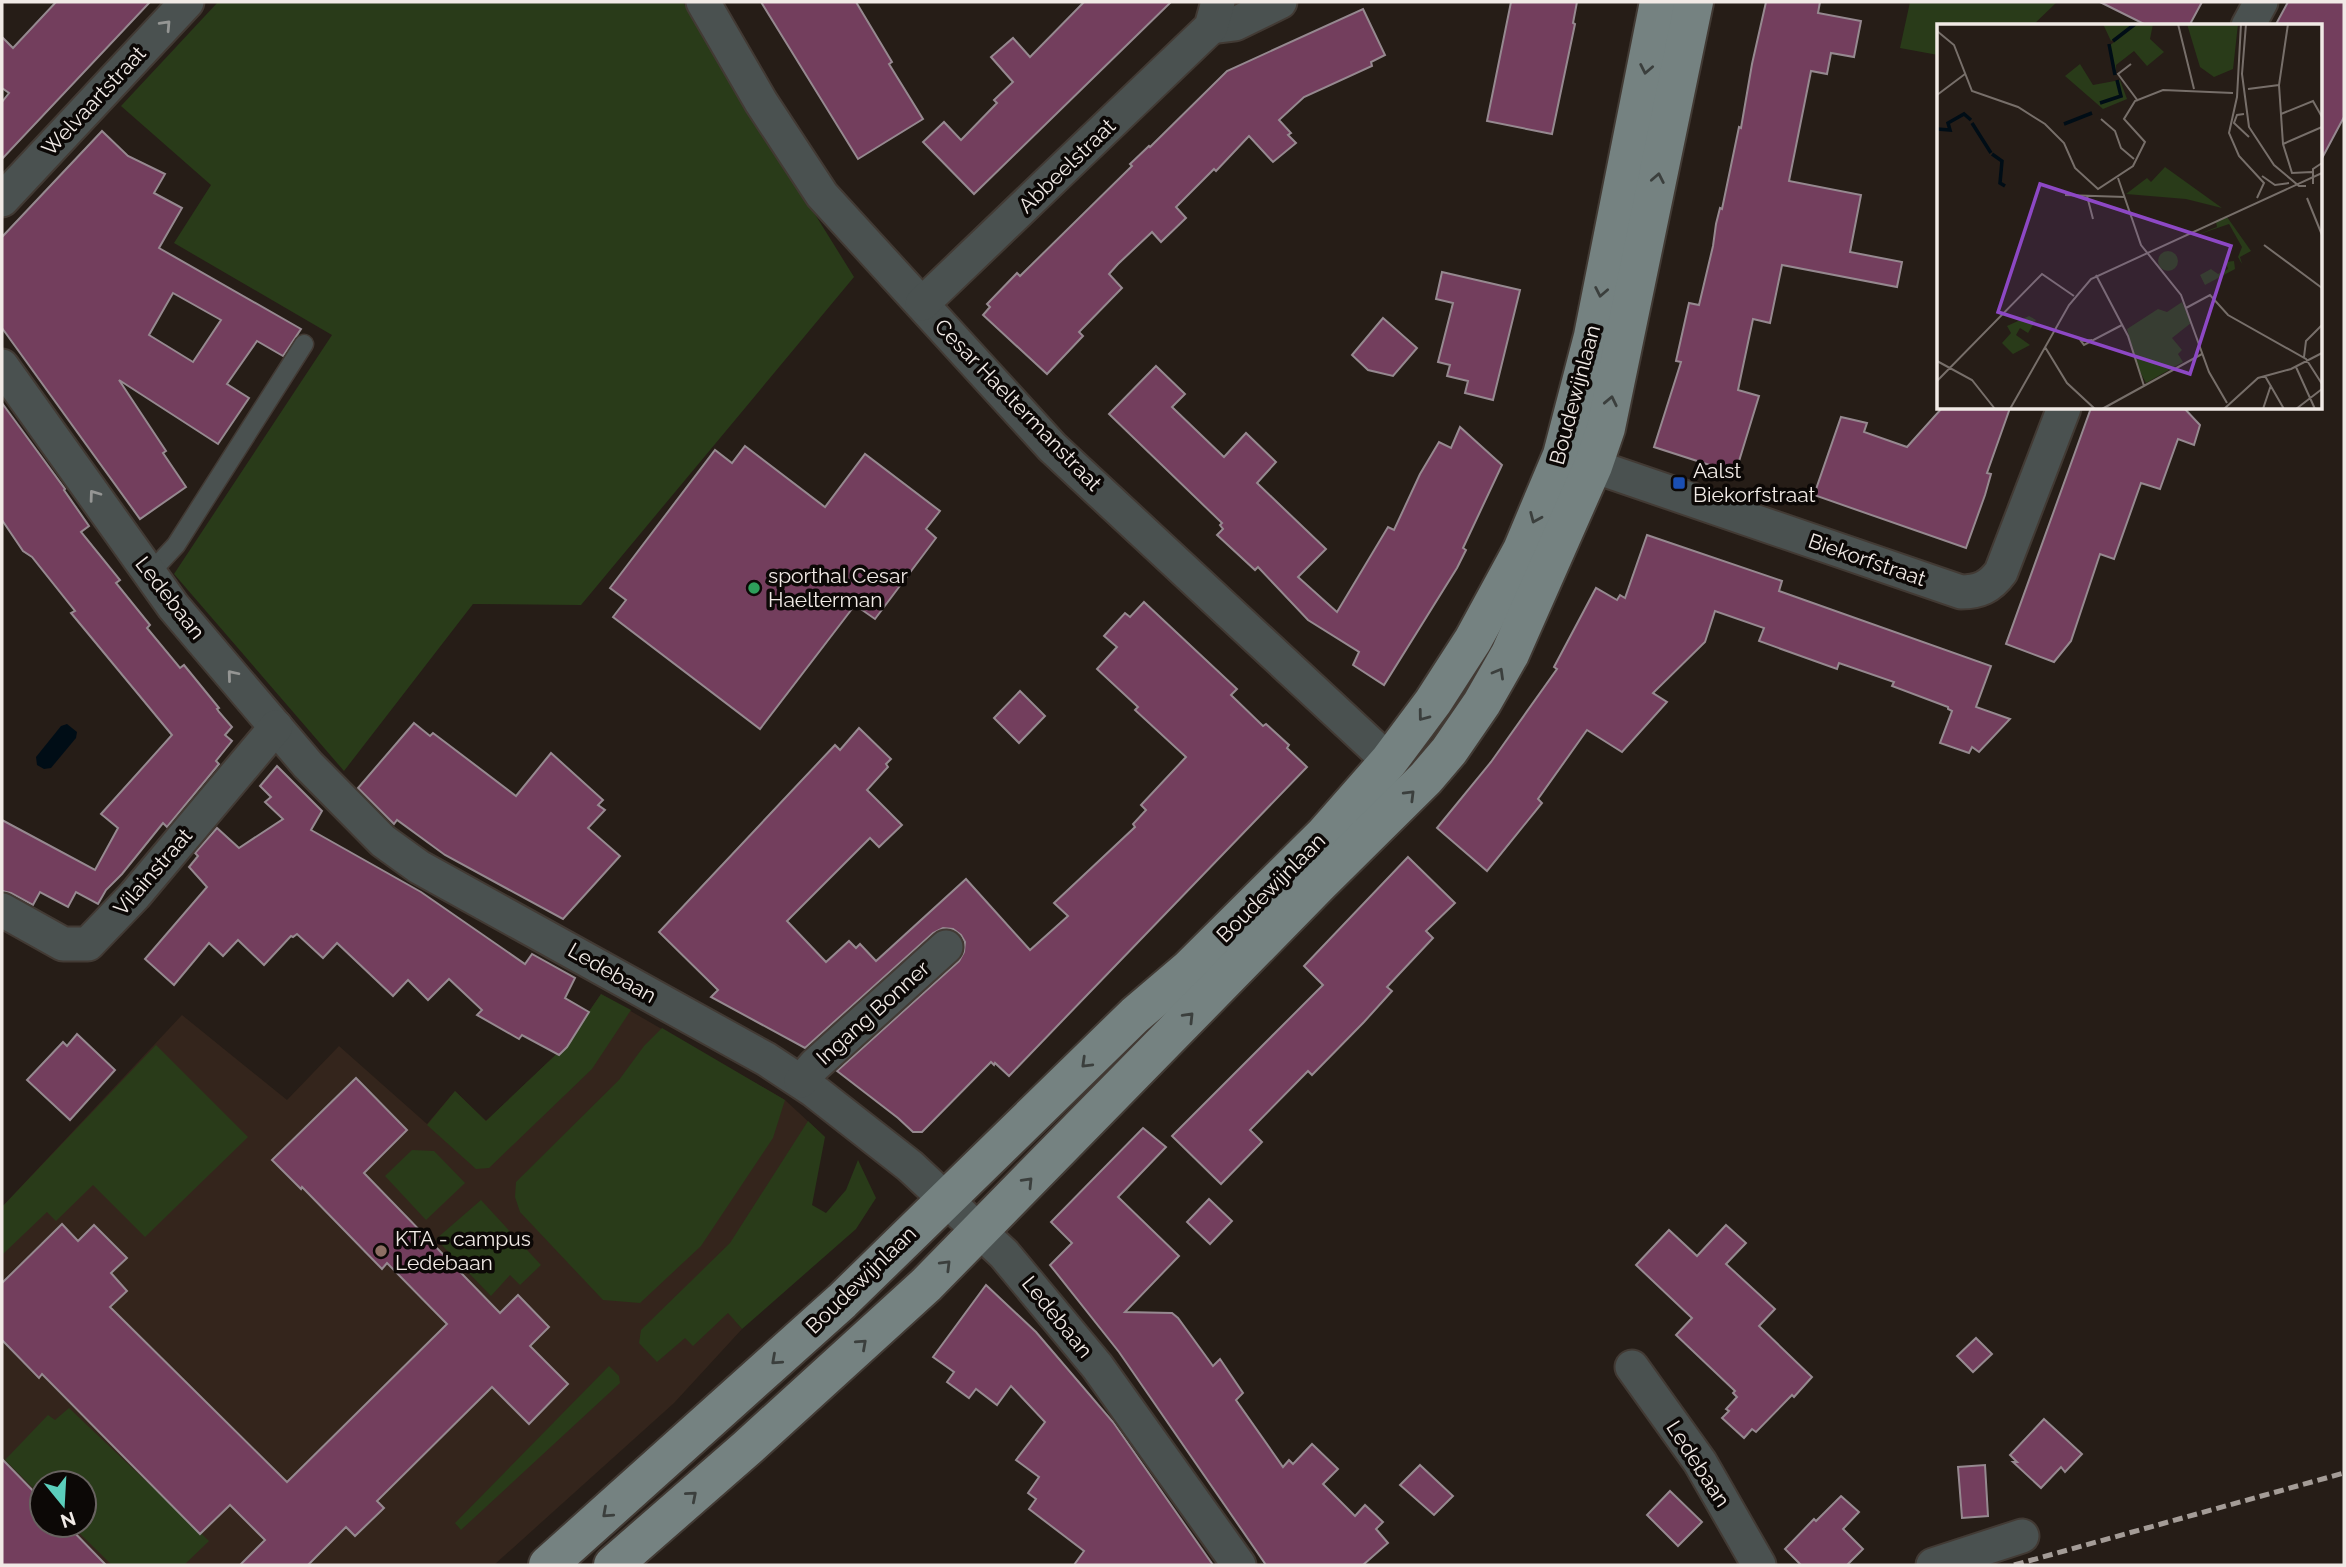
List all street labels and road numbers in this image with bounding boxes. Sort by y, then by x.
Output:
street label: Welvaartstraat [36,41,151,161]
street label: Abbeelstraat [1013,113,1120,218]
street label: Cesar Haeltermanstraat [930,313,1107,496]
street label: Boudewijnlaan [1544,322,1605,467]
street label: Biekorfstraat [1805,528,1929,591]
street label: Ledebaan [130,551,210,644]
street label: Vilainstraat [108,823,197,920]
street label: Boudewijnlaan [1211,828,1330,947]
street label: Ledebaan [564,937,661,1008]
street label: Ingang Bonner [811,955,935,1070]
street label: Boudewijnlaan [800,1221,921,1338]
street label: Ledebaan [1017,1271,1098,1363]
street label: Ledebaan [1661,1416,1736,1512]

